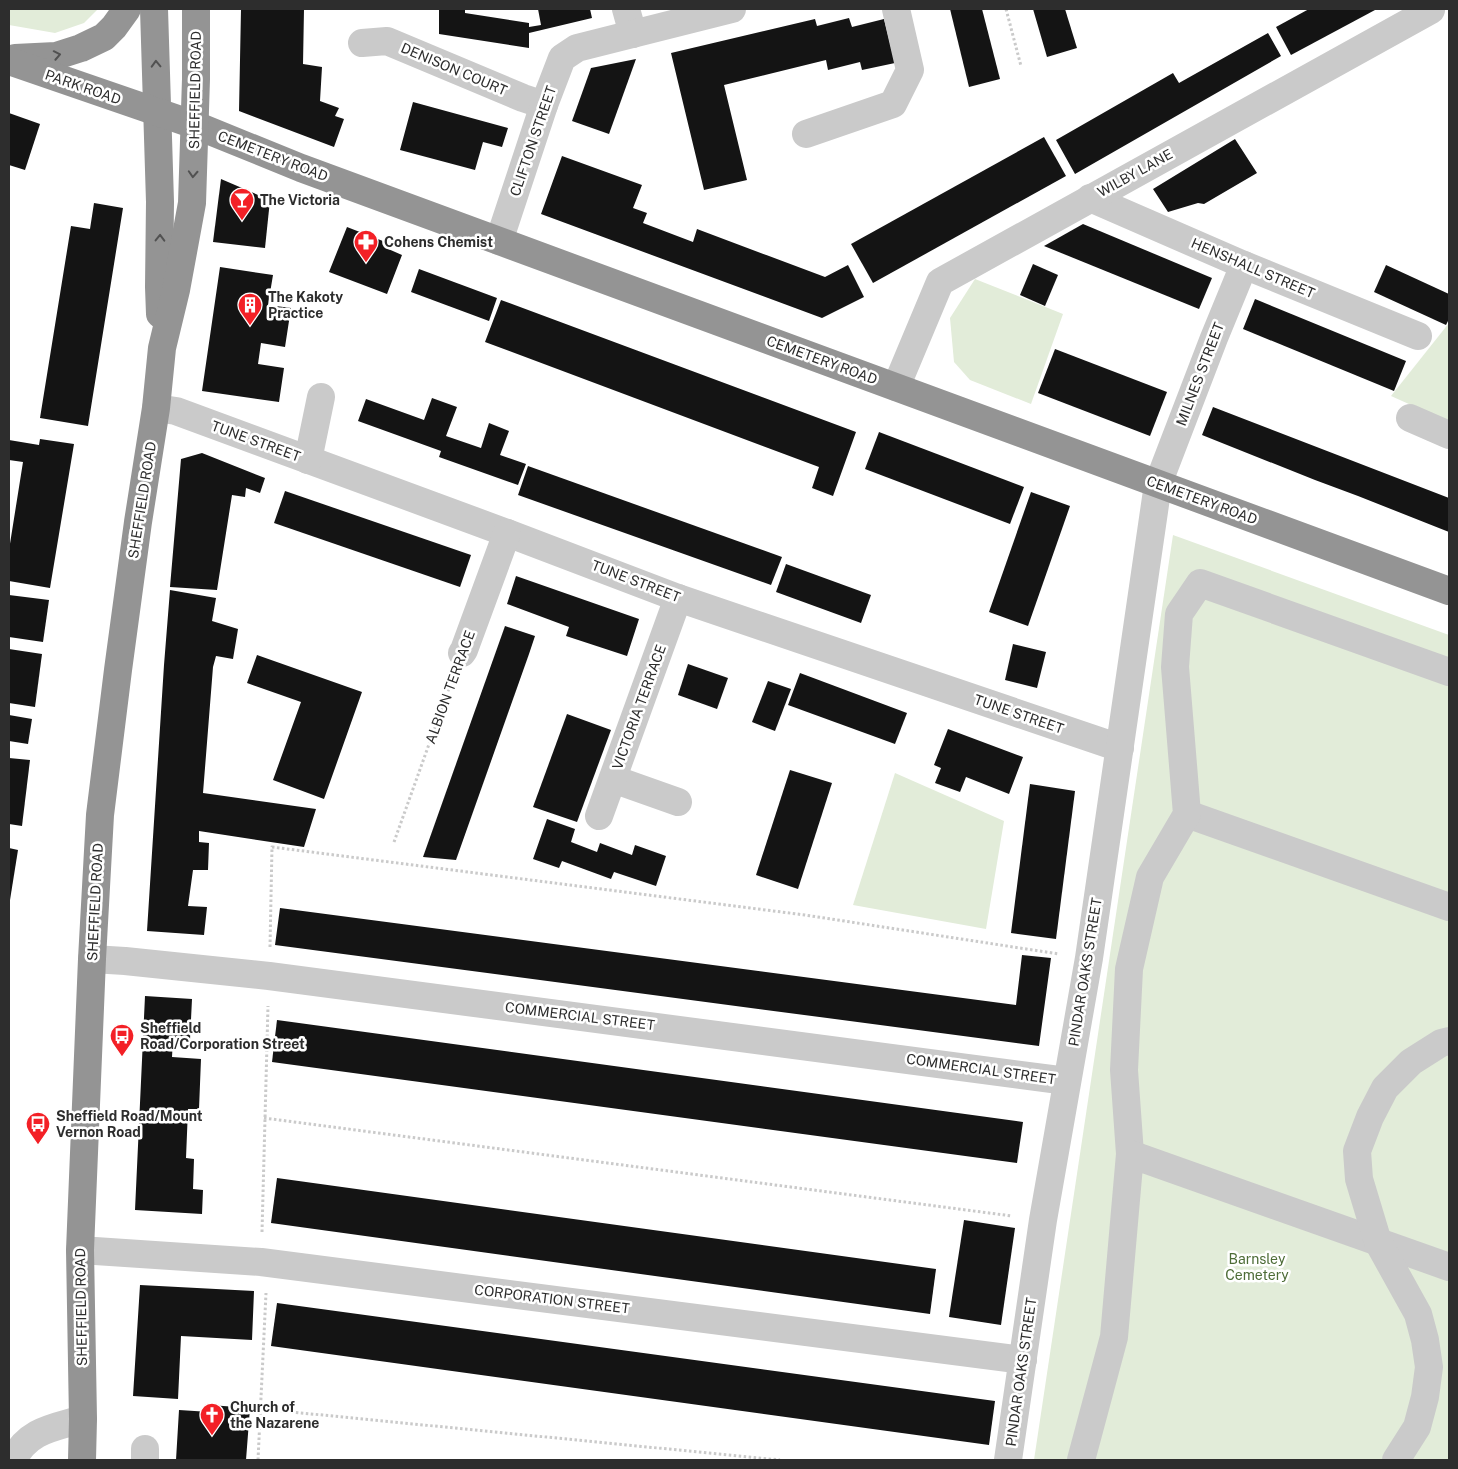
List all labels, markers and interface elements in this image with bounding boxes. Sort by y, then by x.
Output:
street label: SHEFFIELD ROAD [186,31,204,149]
street label: DENISON COURT [399,39,509,99]
one-way arrow [53,50,62,60]
one-way arrow [150,60,161,68]
street label: PARK ROAD [43,67,123,107]
street label: CLIFTON STREET [507,84,559,198]
street label: CEMETERY ROAD [216,128,330,184]
street label: WILBY LANE [1095,146,1175,200]
one-way arrow [187,170,198,178]
bar icon: The Victoria [229,187,255,221]
place label: The Victoria [260,192,340,208]
pharmacy icon: Cohens Chemist [353,229,379,263]
one-way arrow [155,234,165,242]
place label: Cohens Chemist [384,234,493,250]
street label: HENSHALL STREET [1189,235,1317,301]
place label: The Kakoty Practice [268,289,343,321]
building icon: The Kakoty Practice [237,292,263,326]
street label: MILNES STREET [1173,320,1227,428]
street label: CEMETERY ROAD [764,333,880,387]
street label: TUNE STREET [209,417,303,465]
street label: SHEFFIELD ROAD [125,440,159,560]
street label: CEMETERY ROAD [1144,473,1260,527]
street label: TUNE STREET [589,557,683,605]
street label: ALBION TERRACE [422,628,478,746]
street label: VICTORIA TERRACE [609,642,669,772]
street label: TUNE STREET [972,691,1066,737]
street label: SHEFFIELD ROAD [84,843,106,961]
street label: PINDAR OAKS STREET [1065,897,1105,1047]
street label: COMMERCIAL STREET [504,999,656,1033]
place label: Sheffield Road/Corporation Street [140,1020,305,1052]
bus stop icon: Sheffield Road/Corporation Street [109,1023,135,1057]
street label: COMMERCIAL STREET [905,1051,1057,1087]
place label: Sheffield Road/Mount Vernon Road [56,1108,203,1140]
bus stop icon: Sheffield Road/Mount Vernon Road [25,1111,51,1145]
street label: SHEFFIELD ROAD [72,1248,90,1366]
park label: Barnsley Cemetery [1225,1251,1289,1283]
street label: CORPORATION STREET [473,1282,631,1316]
street label: PINDAR OAKS STREET [1003,1297,1039,1447]
place label: Church of the Nazarene [230,1399,319,1431]
church icon: Church of the Nazarene [199,1402,225,1436]

